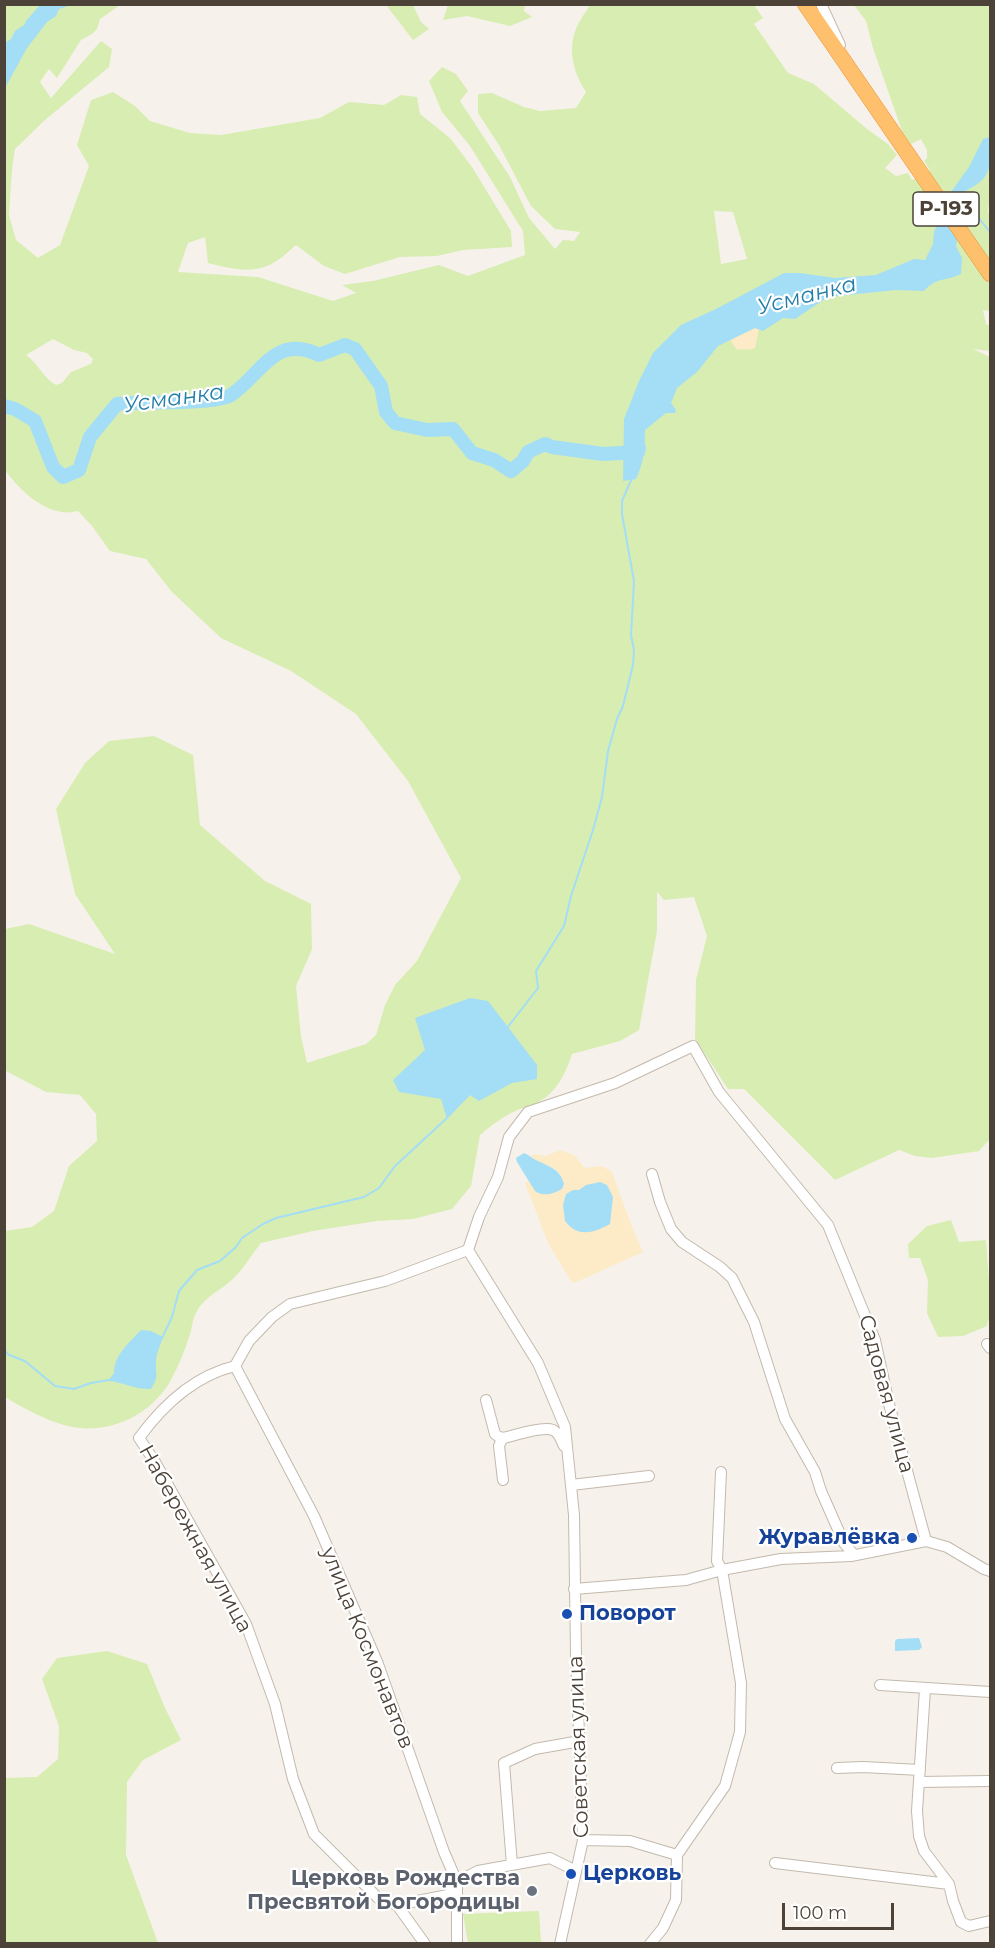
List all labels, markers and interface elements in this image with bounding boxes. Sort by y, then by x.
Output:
road number: Р-193 [913,192,979,226]
water label: Усманка [755,271,859,321]
water label: Усманка [122,379,226,419]
street label: Садовая улица [853,1312,919,1476]
street label: Набережная улица [133,1441,257,1637]
place label: Журавлёвка [759,1525,900,1551]
marker: Журавлёвка [905,1531,919,1545]
street label: улица Космонавтов [315,1544,419,1752]
place label: Поворот [579,1601,676,1627]
marker: Поворот [560,1607,574,1621]
street label: Советская улица [563,1655,595,1839]
place label: Церковь [583,1861,681,1887]
place label: Церковь Рождества Пресвятой Богородицы [247,1866,520,1916]
marker: Церковь [564,1867,578,1881]
marker: Церковь Рождества Пресвятой Богородицы [525,1884,539,1898]
scale bar [785,1891,898,1929]
text: 100 m [793,1902,847,1924]

